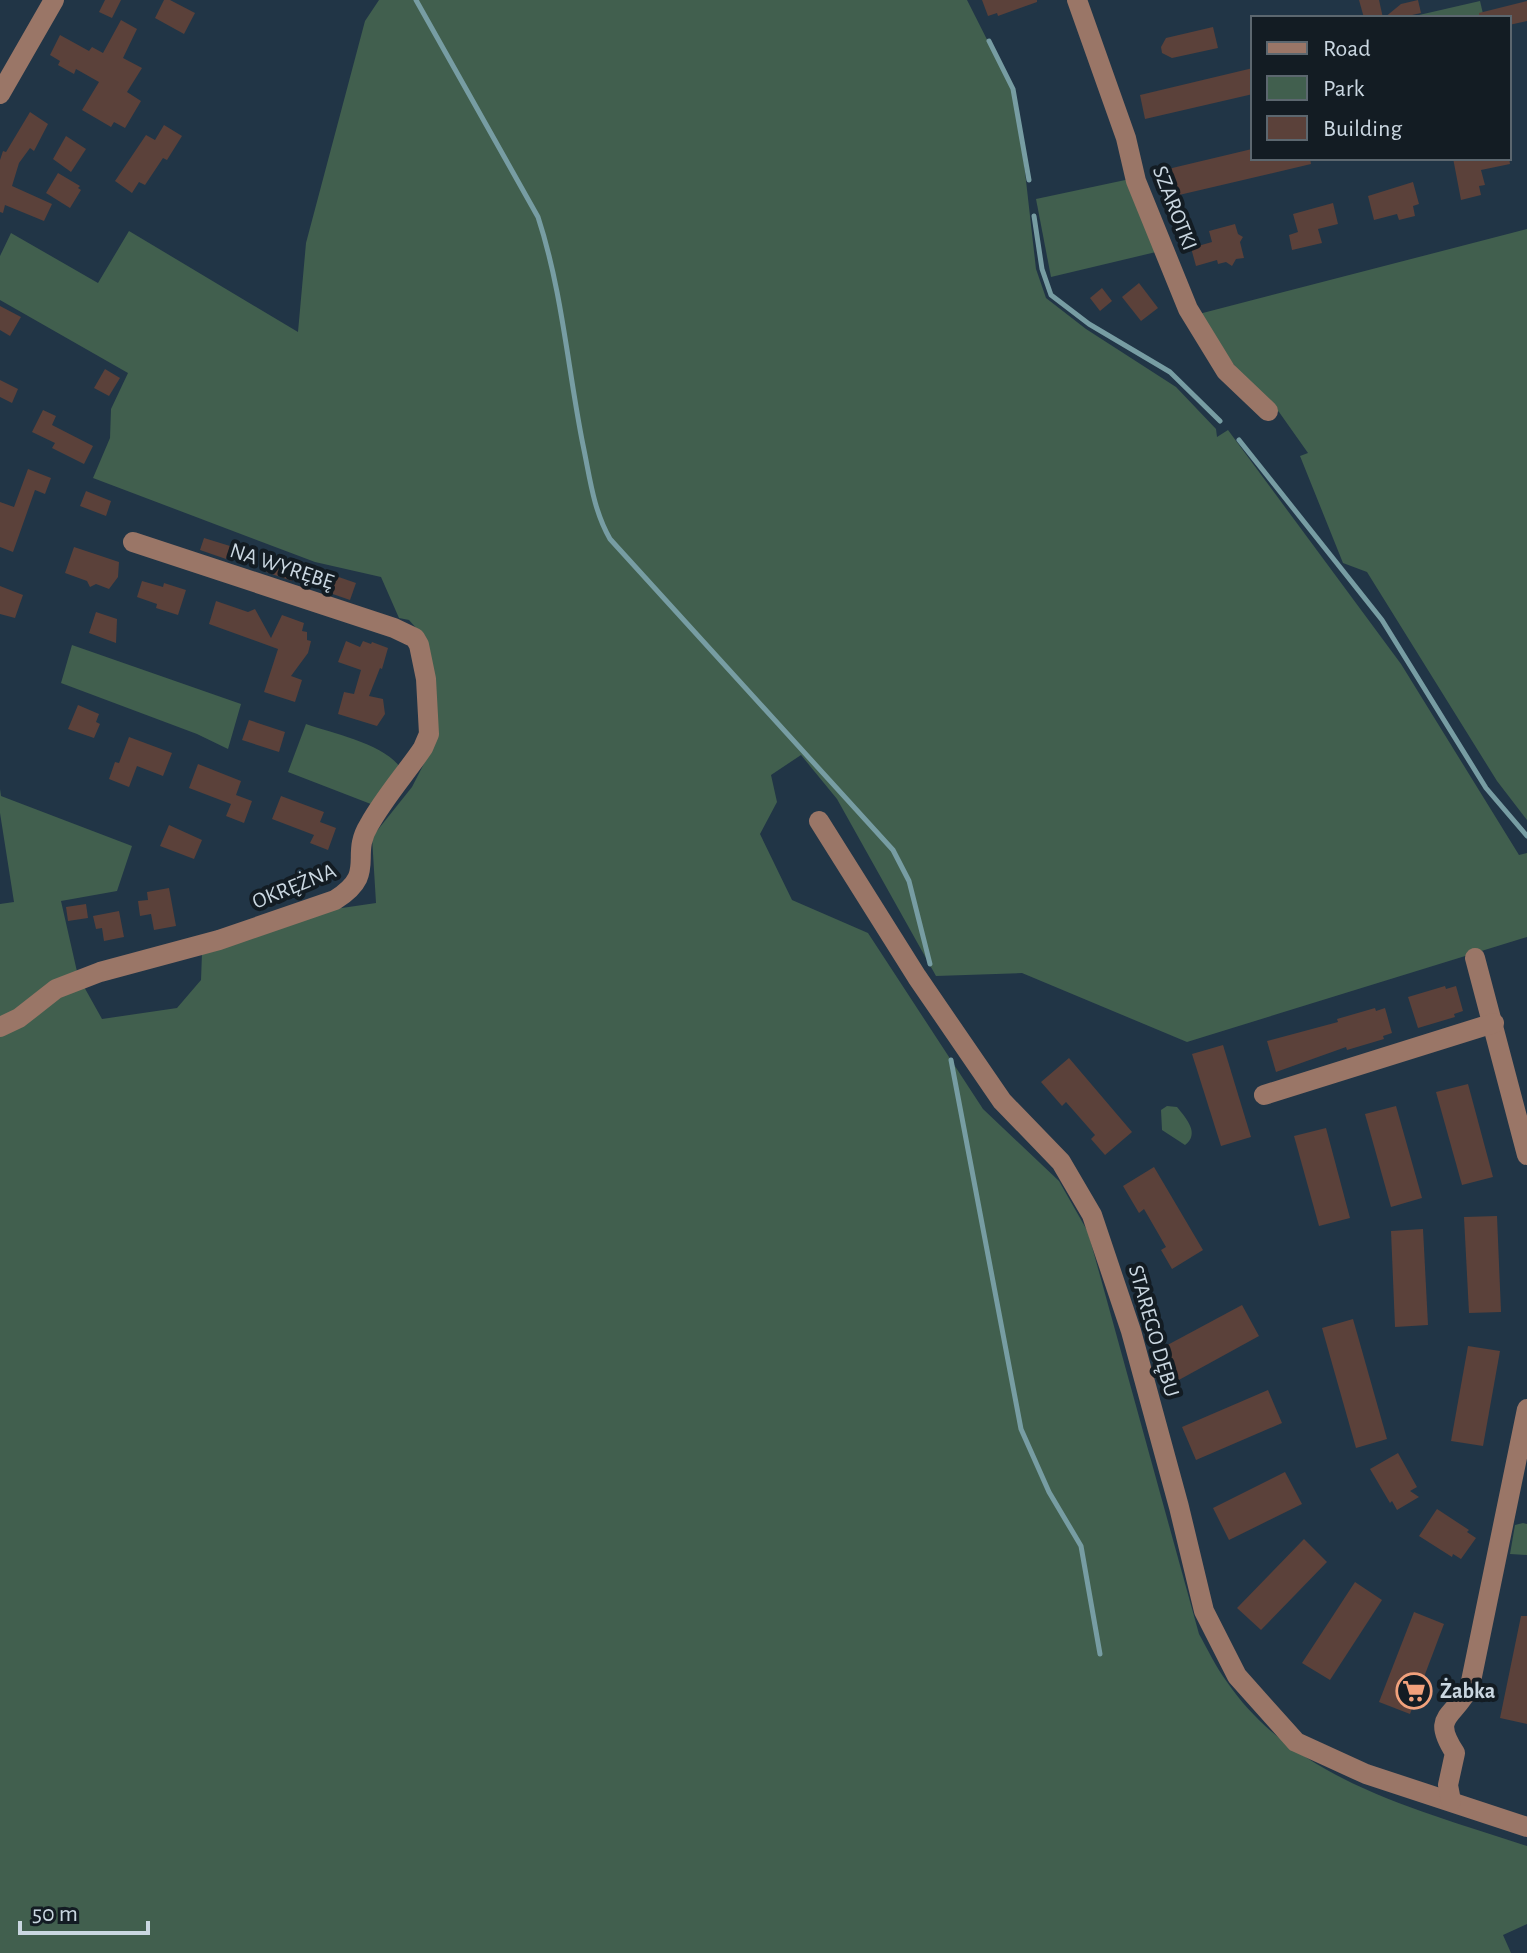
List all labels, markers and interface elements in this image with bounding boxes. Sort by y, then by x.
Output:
legend [1251,16,1511,160]
text: Road [1323,37,1371,61]
text: Park [1323,77,1364,101]
text: Building [1323,117,1402,141]
street label: SZAROTKI [1149,163,1201,253]
street label: NA WYRĘBĘ [227,539,337,593]
street label: OKRĘŻNA [249,859,339,913]
street label: STAREGO DĘBU [1125,1263,1183,1399]
supermarket icon: Żabka [1395,1672,1433,1710]
place label: Żabka [1440,1677,1496,1702]
scale bar [20,1885,148,1935]
text: 50 m [32,1902,78,1926]

